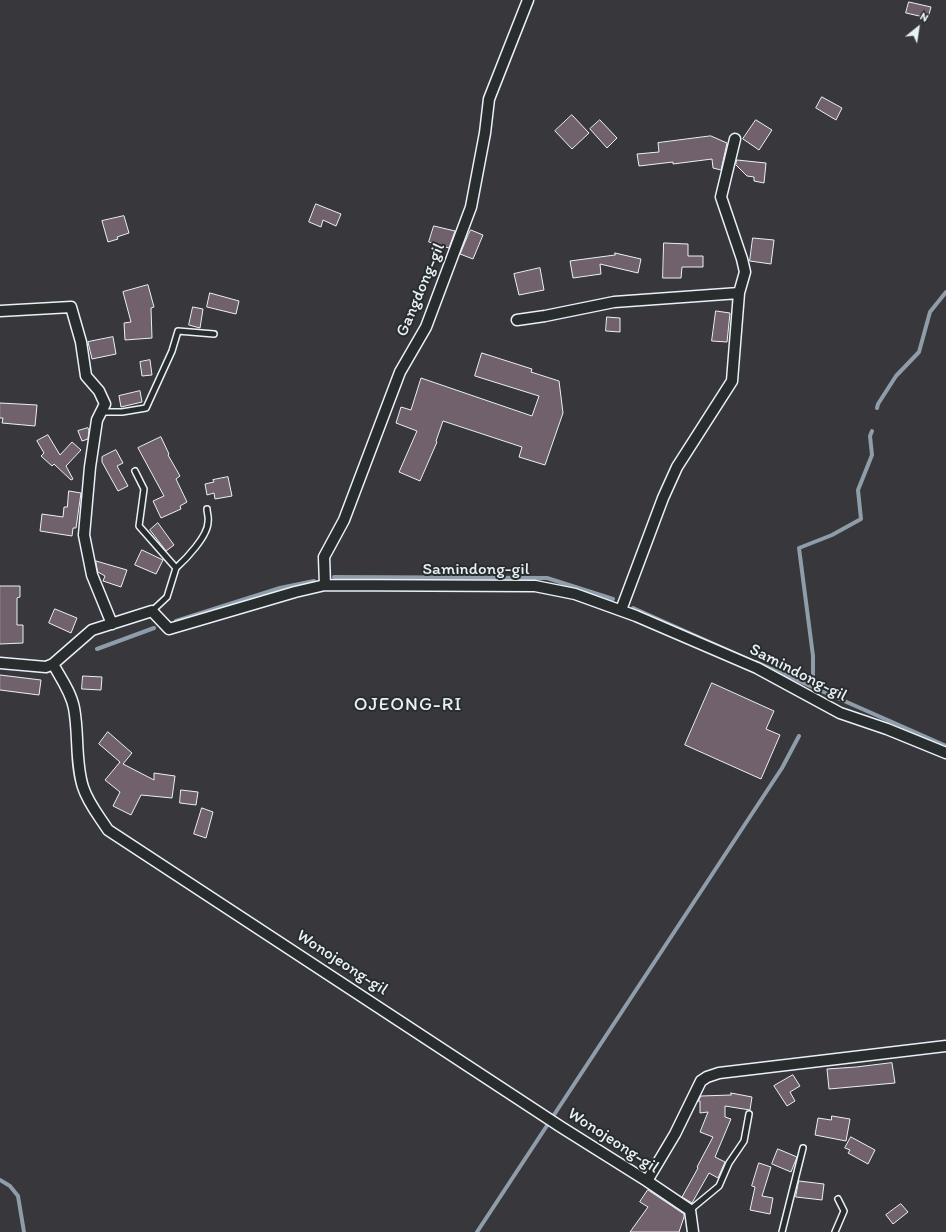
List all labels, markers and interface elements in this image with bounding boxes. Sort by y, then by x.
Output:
north arrow [898,8,938,48]
text: N [918,10,931,25]
street label: Gangdong-gil [392,240,450,340]
street label: Samindong-gil [423,560,529,580]
street label: Samindong-gil [746,640,850,706]
district label: OJEONG-RI [354,694,462,716]
street label: Wonojeong-gil [292,926,392,1000]
street label: Wonojeong-gil [563,1104,663,1178]

